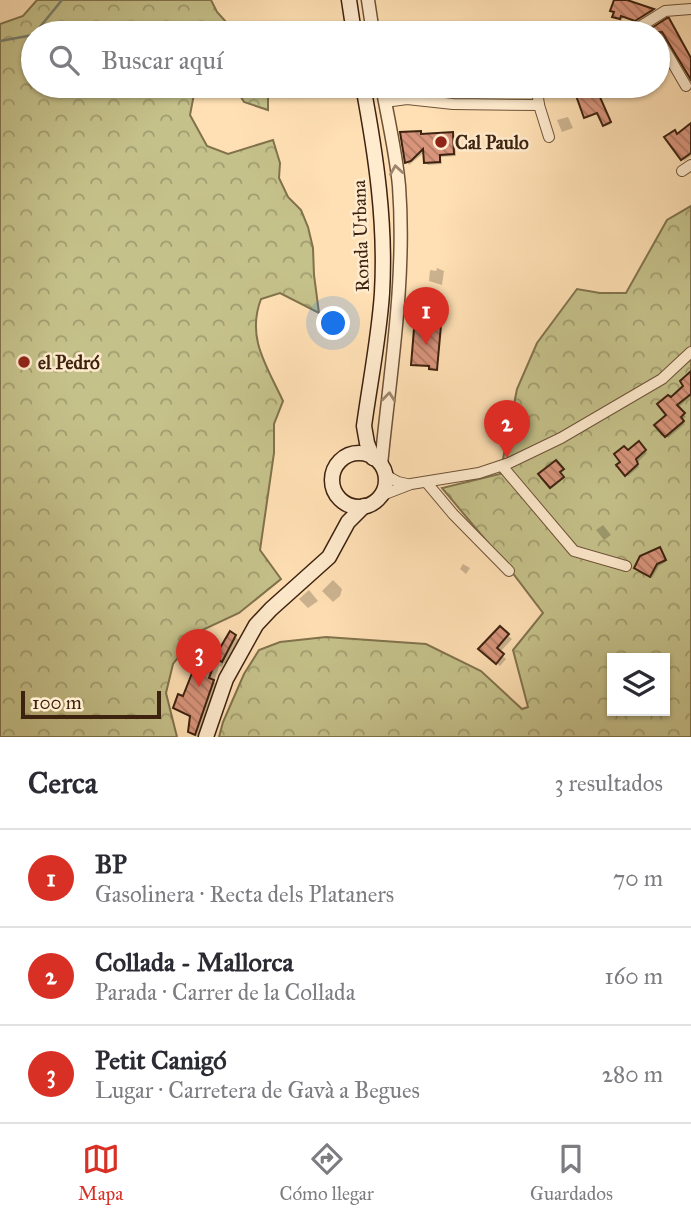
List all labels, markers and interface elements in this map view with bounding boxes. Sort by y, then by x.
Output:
search box [21,21,670,98]
icon: search [45,41,83,79]
text: Buscar aquí [101,44,223,76]
place label: Cal Paulo [455,131,529,154]
marker: Cal Paulo [433,134,449,150]
one-way arrow [389,164,404,176]
street label: Ronda Urbana [347,179,374,292]
pin: 1 [403,287,449,345]
your location [316,306,350,340]
place label: el Pedró [38,351,100,374]
marker: el Pedró [16,354,32,370]
one-way arrow [381,391,396,403]
pin: 2 [484,400,530,458]
pin: 3 [176,629,222,687]
map controls [607,653,670,716]
button: layers [607,653,670,716]
scale bar [21,688,161,720]
text: 100 m [32,691,82,714]
text: Cerca [28,765,97,801]
text: 3 resultados [554,769,663,797]
text: BP [95,848,127,880]
text: 1 [46,864,56,892]
text: 70 m [613,864,663,892]
text: Gasolinera · Recta dels Plataners [95,880,394,908]
text: Collada - Mallorca [95,946,293,978]
text: 2 [45,962,57,990]
text: 160 m [605,962,663,990]
text: Parada · Carrer de la Collada [95,978,355,1006]
text: Petit Canigó [95,1044,226,1076]
text: 3 [46,1060,56,1088]
text: 280 m [602,1060,663,1088]
text: Lugar · Carretera de Gavà a Begues [95,1076,420,1104]
tab: Mapa [78,1140,123,1205]
tab: Cómo llegar [279,1140,374,1205]
tab: Guardados [530,1140,613,1205]

